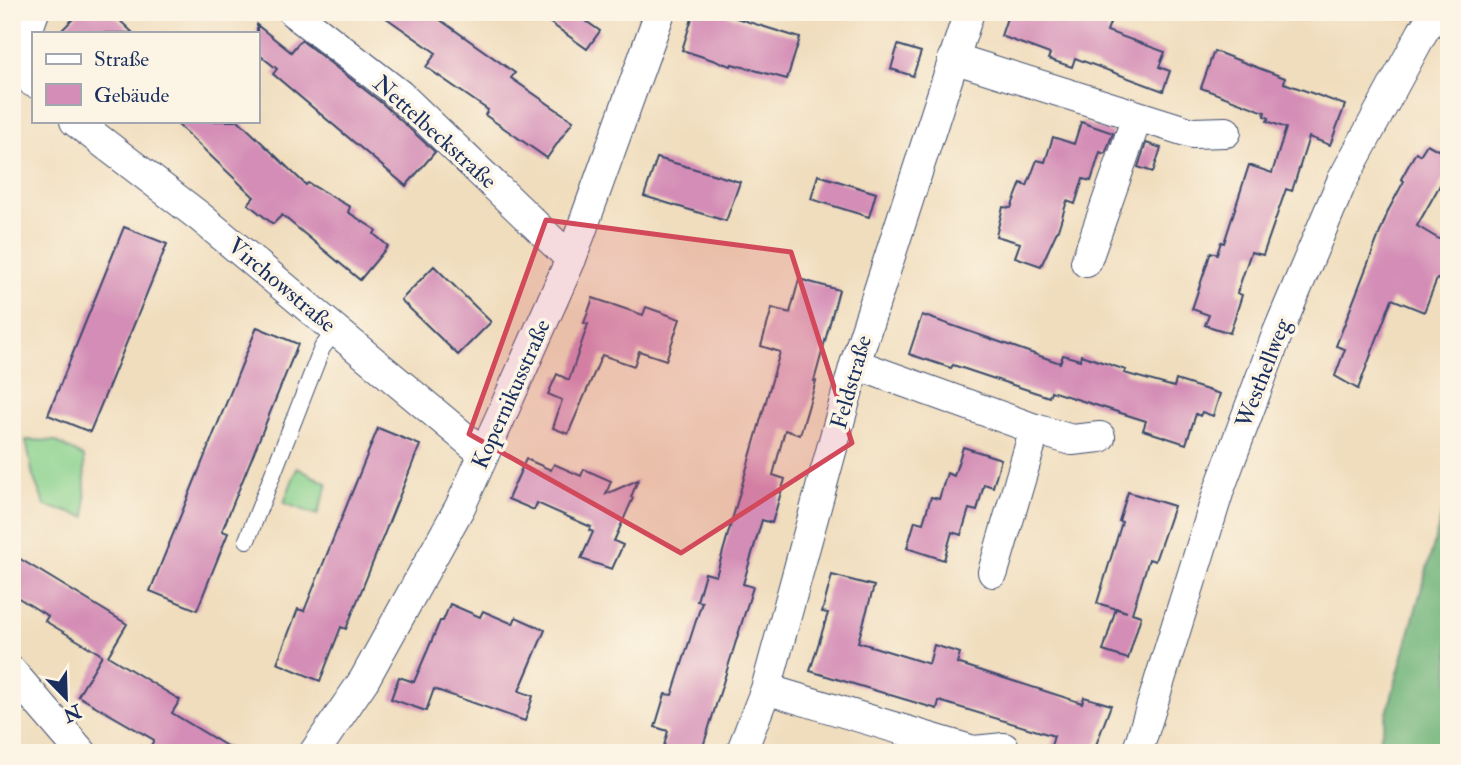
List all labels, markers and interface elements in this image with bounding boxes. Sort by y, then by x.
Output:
legend [32,32,259,122]
text: Straße [94,46,149,73]
street label: Nettelbeckstraße [367,69,503,195]
text: Gebäude [94,82,170,109]
street label: Virchowstraße [222,231,342,339]
street label: Kopernikusstraße [465,314,558,474]
street label: Westhellweg [1229,314,1297,433]
street label: Feldstraße [824,332,878,432]
north arrow [32,664,102,734]
text: N [59,698,86,727]

